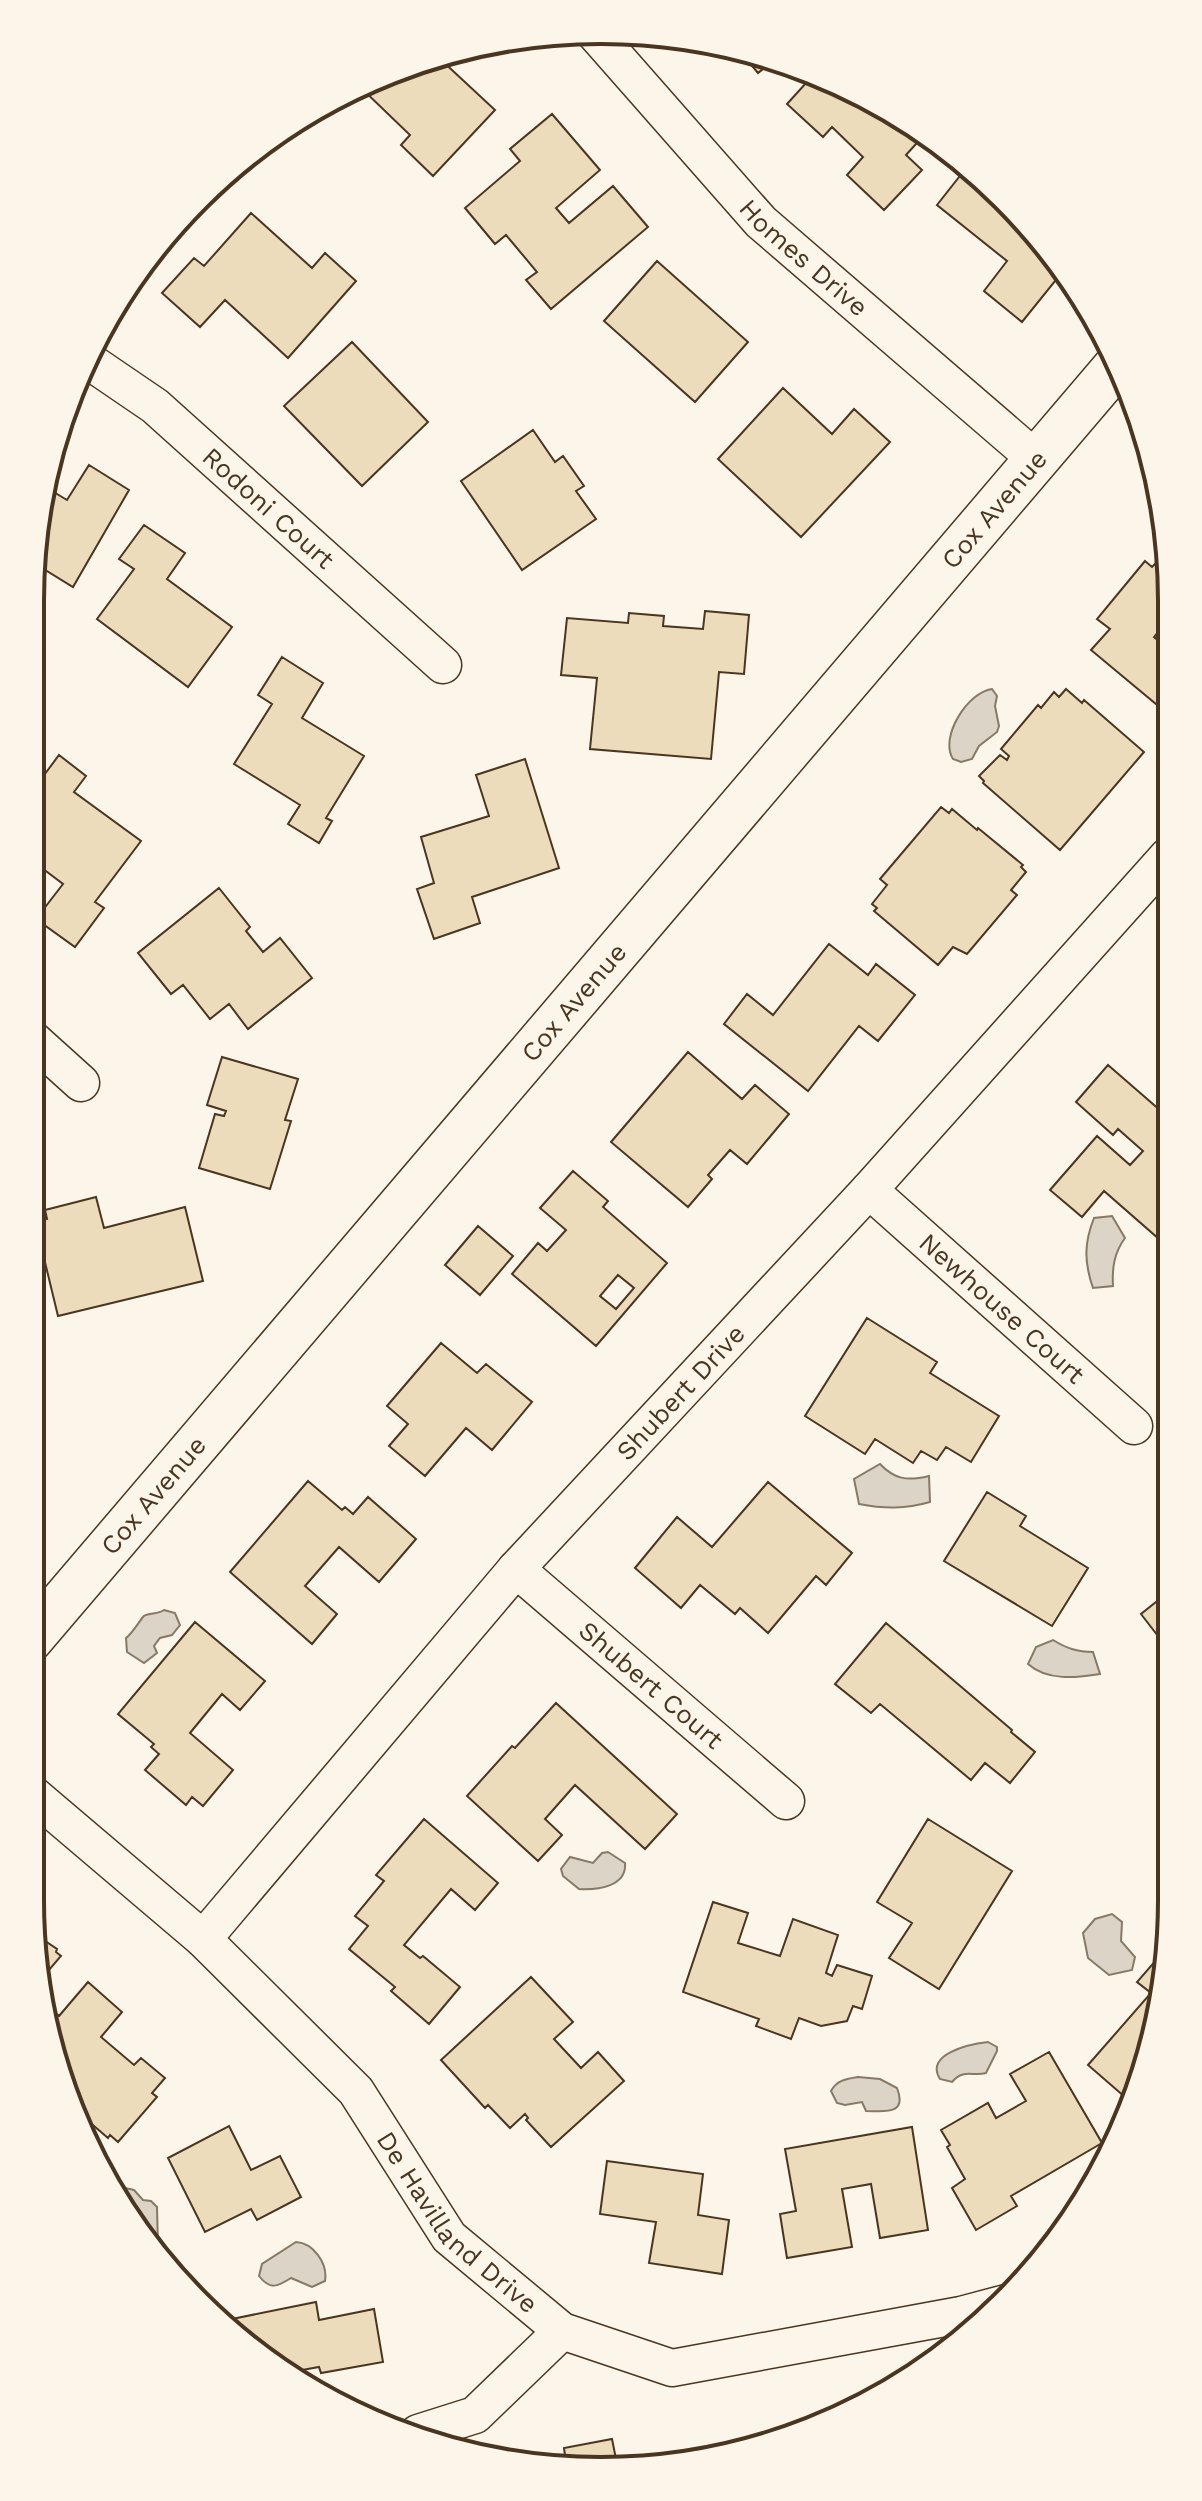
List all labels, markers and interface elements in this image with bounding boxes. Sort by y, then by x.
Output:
street label: Homes Drive [733,193,874,322]
street label: Rodoni Court [196,441,340,575]
street label: Cox Avenue [935,444,1053,575]
street label: Cox Avenue [515,937,633,1068]
street label: Newhouse Court [913,1227,1091,1390]
street label: Shubert Drive [610,1318,751,1466]
street label: Cox Avenue [94,1430,212,1561]
street label: Shubert Court [573,1615,729,1755]
street label: De Havilland Drive [371,2126,544,2319]

